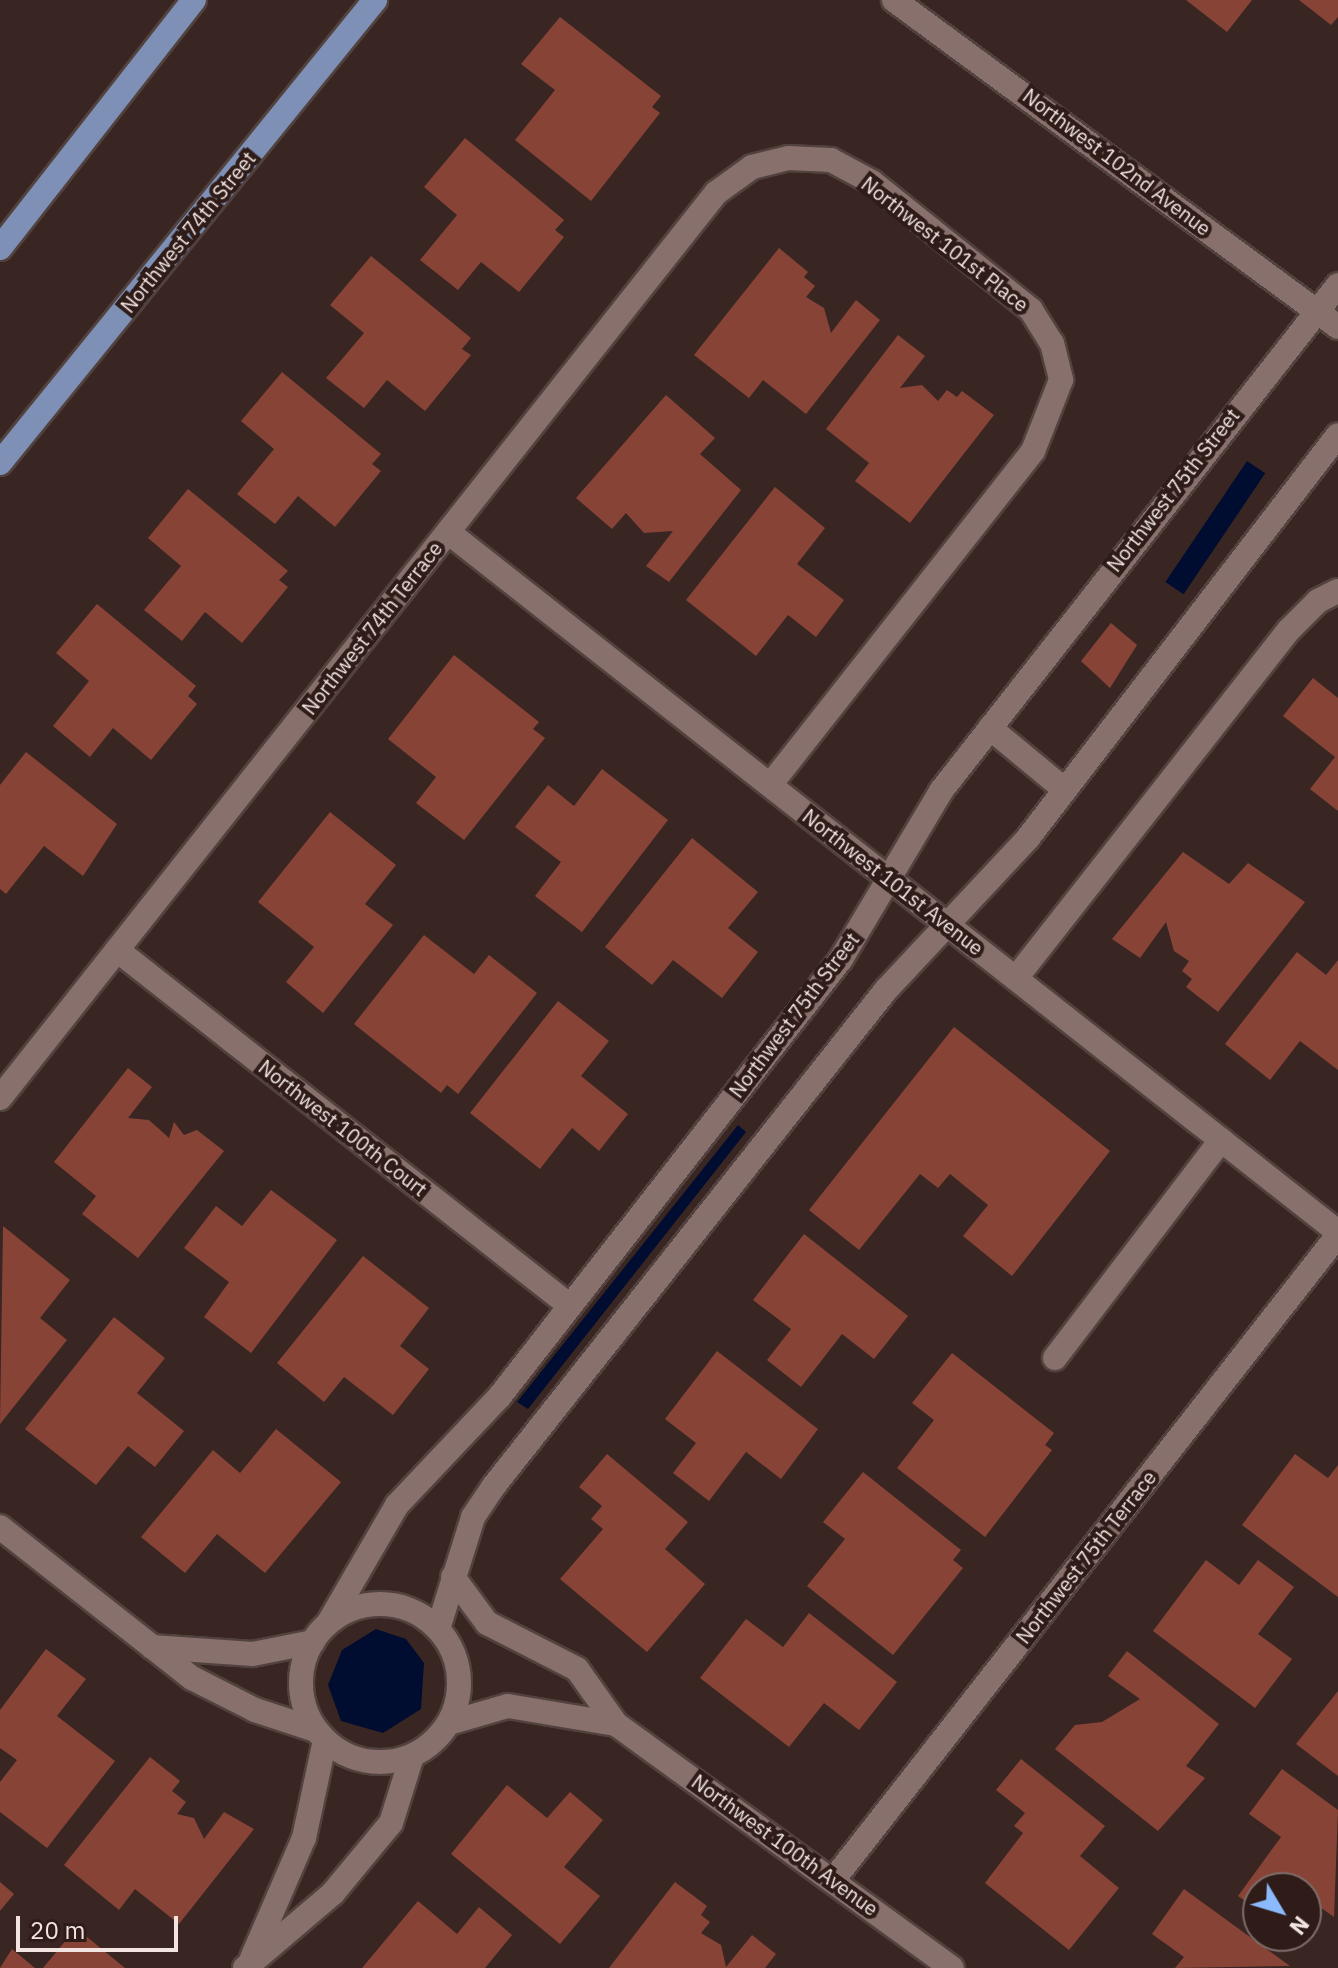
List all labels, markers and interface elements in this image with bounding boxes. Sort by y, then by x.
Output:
street label: Northwest 102nd Avenue [1018,83,1216,241]
street label: Northwest 74th Street [116,147,260,317]
street label: Northwest 101st Place [857,171,1033,317]
street label: Northwest 75th Street [1102,404,1244,576]
street label: Northwest 74th Terrace [297,537,447,719]
street label: Northwest 101st Avenue [798,804,988,960]
street label: Northwest 75th Street [724,928,864,1102]
street label: Northwest 100th Court [254,1055,432,1201]
street label: Northwest 75th Terrace [1011,1466,1161,1648]
street label: Northwest 100th Avenue [687,1769,883,1921]
north arrow [1242,1872,1322,1952]
scale bar [20,1900,182,1950]
text: N [1283,1911,1316,1941]
text: 20 m [30,1914,85,1946]

